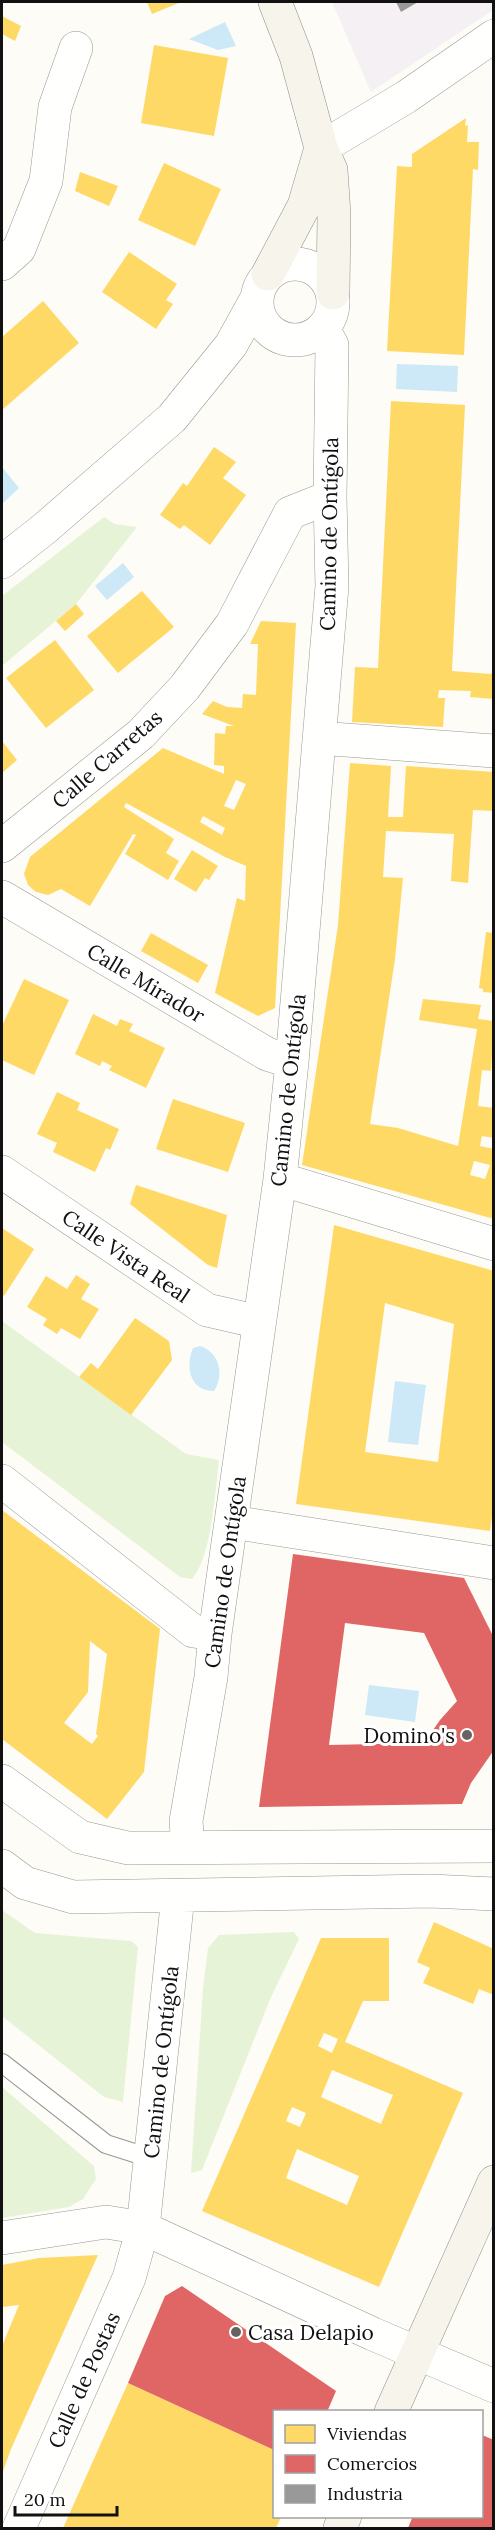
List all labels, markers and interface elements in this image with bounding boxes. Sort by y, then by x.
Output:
street label: Camino de Ontígola [314,437,344,631]
street label: Calle Carretas [46,704,168,814]
street label: Calle Mirador [82,937,210,1029]
street label: Camino de Ontígola [264,992,312,1188]
street label: Calle Vista Real [57,1203,195,1309]
street label: Camino de Ontígola [198,1474,252,1670]
place label: Domino's [364,1722,455,1749]
marker: Domino's [460,1728,474,1742]
street label: Camino de Ontígola [137,1964,185,2160]
street label: Calle de Postas [42,2308,126,2452]
place label: Casa Delapio [248,2319,374,2346]
marker: Casa Delapio [229,2325,243,2339]
legend [273,2410,483,2518]
text: Viviendas [326,2422,407,2445]
text: Comercios [327,2452,417,2475]
scale bar [15,2479,117,2517]
text: Industria [327,2482,403,2505]
text: 20 m [24,2488,66,2511]

